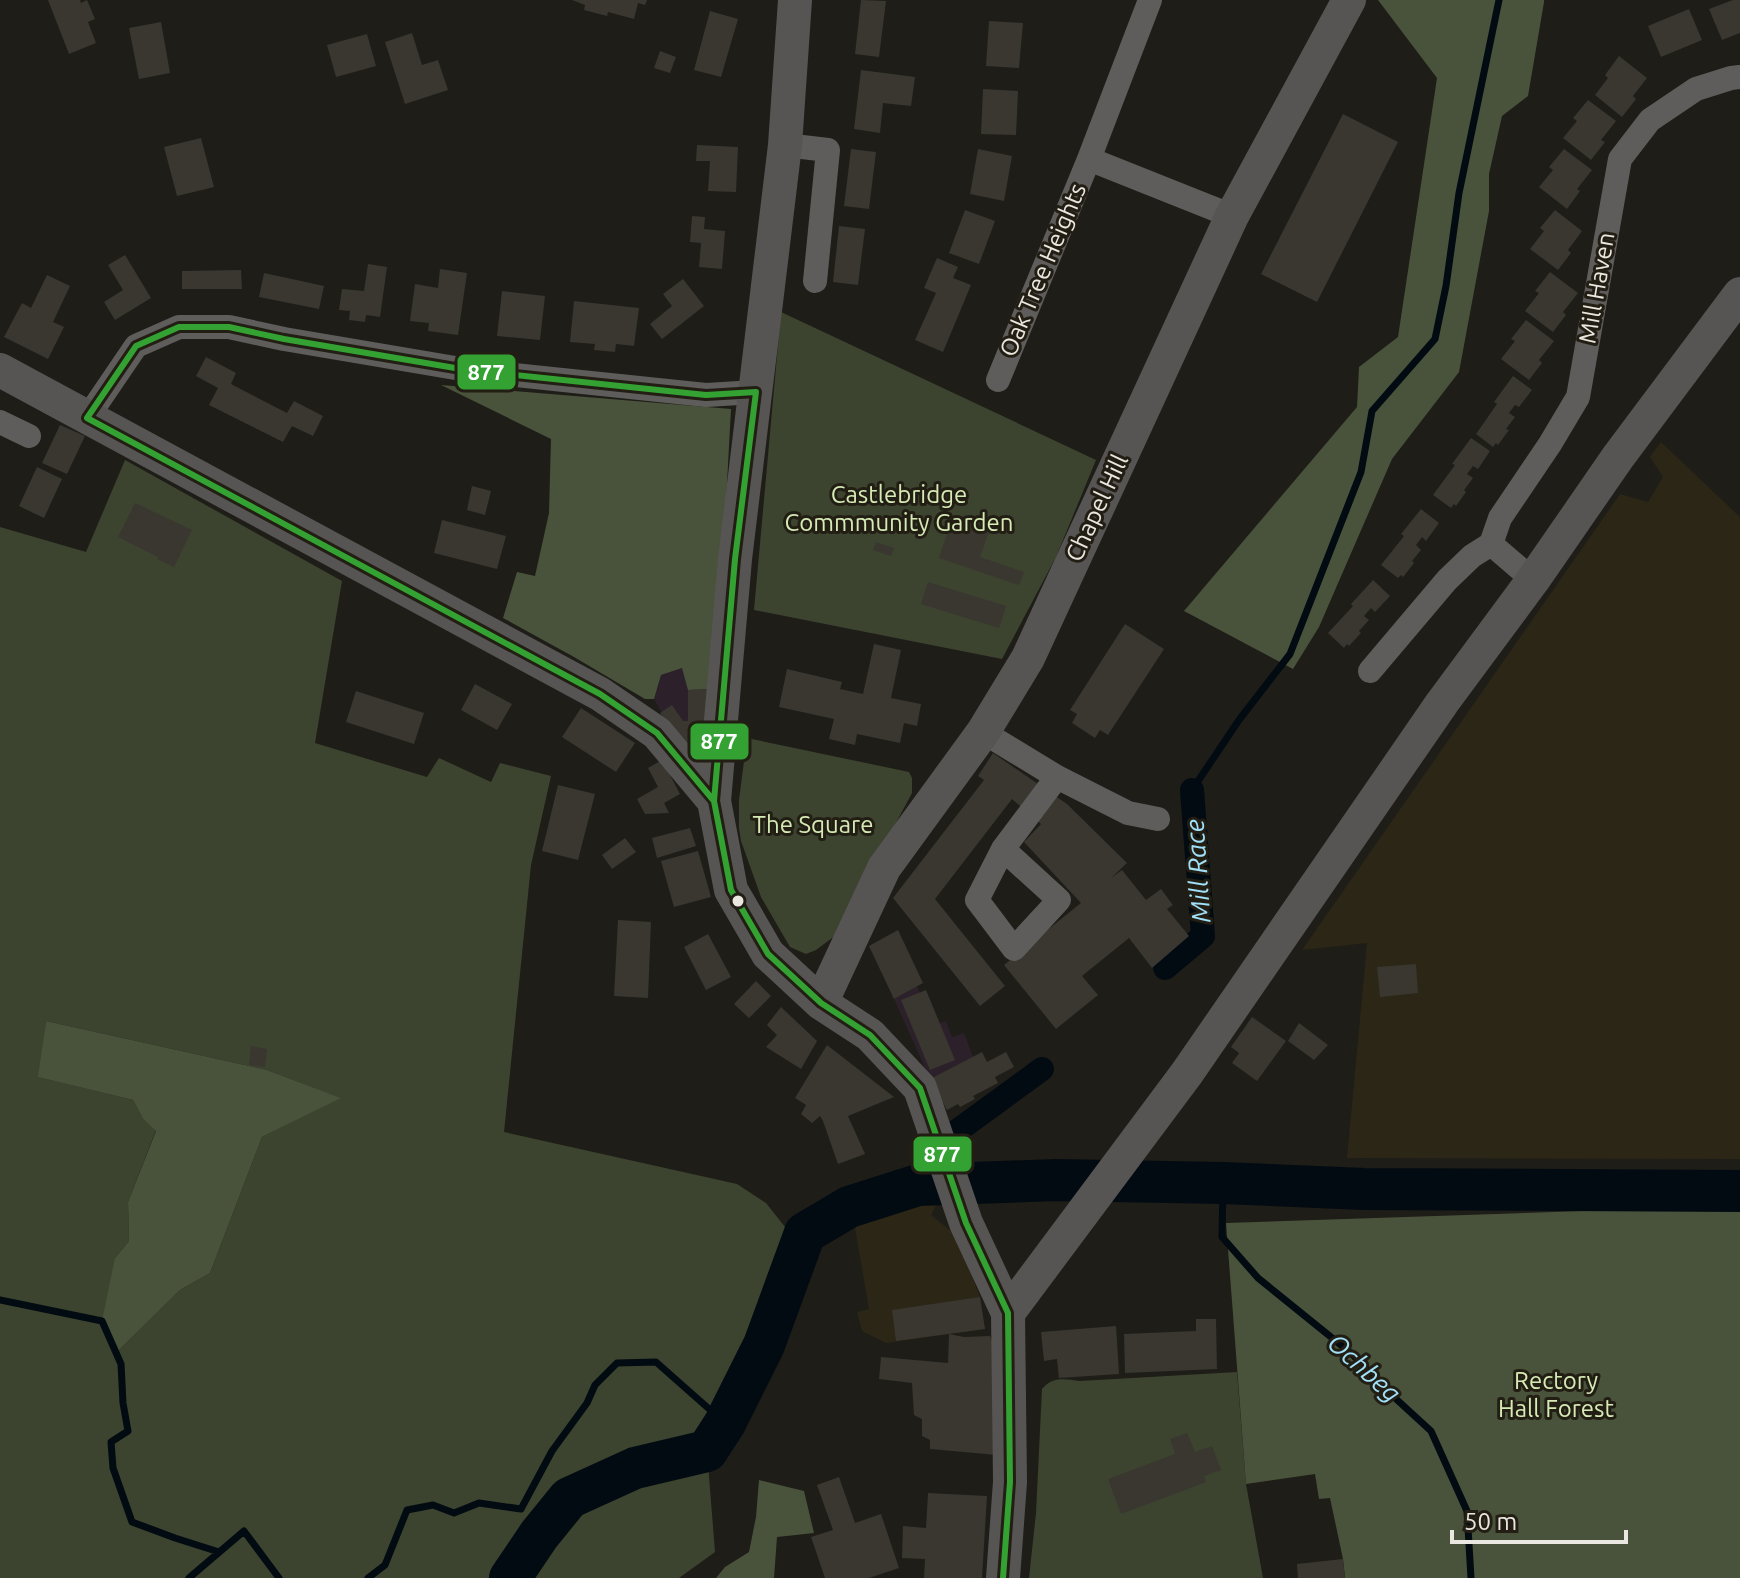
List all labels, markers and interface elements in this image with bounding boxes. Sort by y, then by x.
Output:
street label: Oak Tree Heights [994,179,1091,360]
street label: Mill Haven [1573,230,1620,346]
line badge: 877 [456,353,517,391]
text: 877 [467,359,505,384]
street label: Chapel Hill [1060,450,1133,566]
park label: Castlebridge Commmunity Garden [785,481,1013,536]
line badge: 877 [689,722,750,761]
text: 877 [700,728,738,753]
park label: The Square [753,811,873,838]
water label: Mill Race [1179,818,1216,924]
unlabelled marker [730,893,746,909]
line badge: 877 [912,1135,973,1173]
text: 877 [923,1141,961,1166]
water label: Ochbeg [1322,1328,1407,1408]
park label: Rectory Hall Forest [1498,1367,1615,1422]
scale bar [1452,1494,1626,1544]
text: 50 m [1464,1508,1517,1535]

